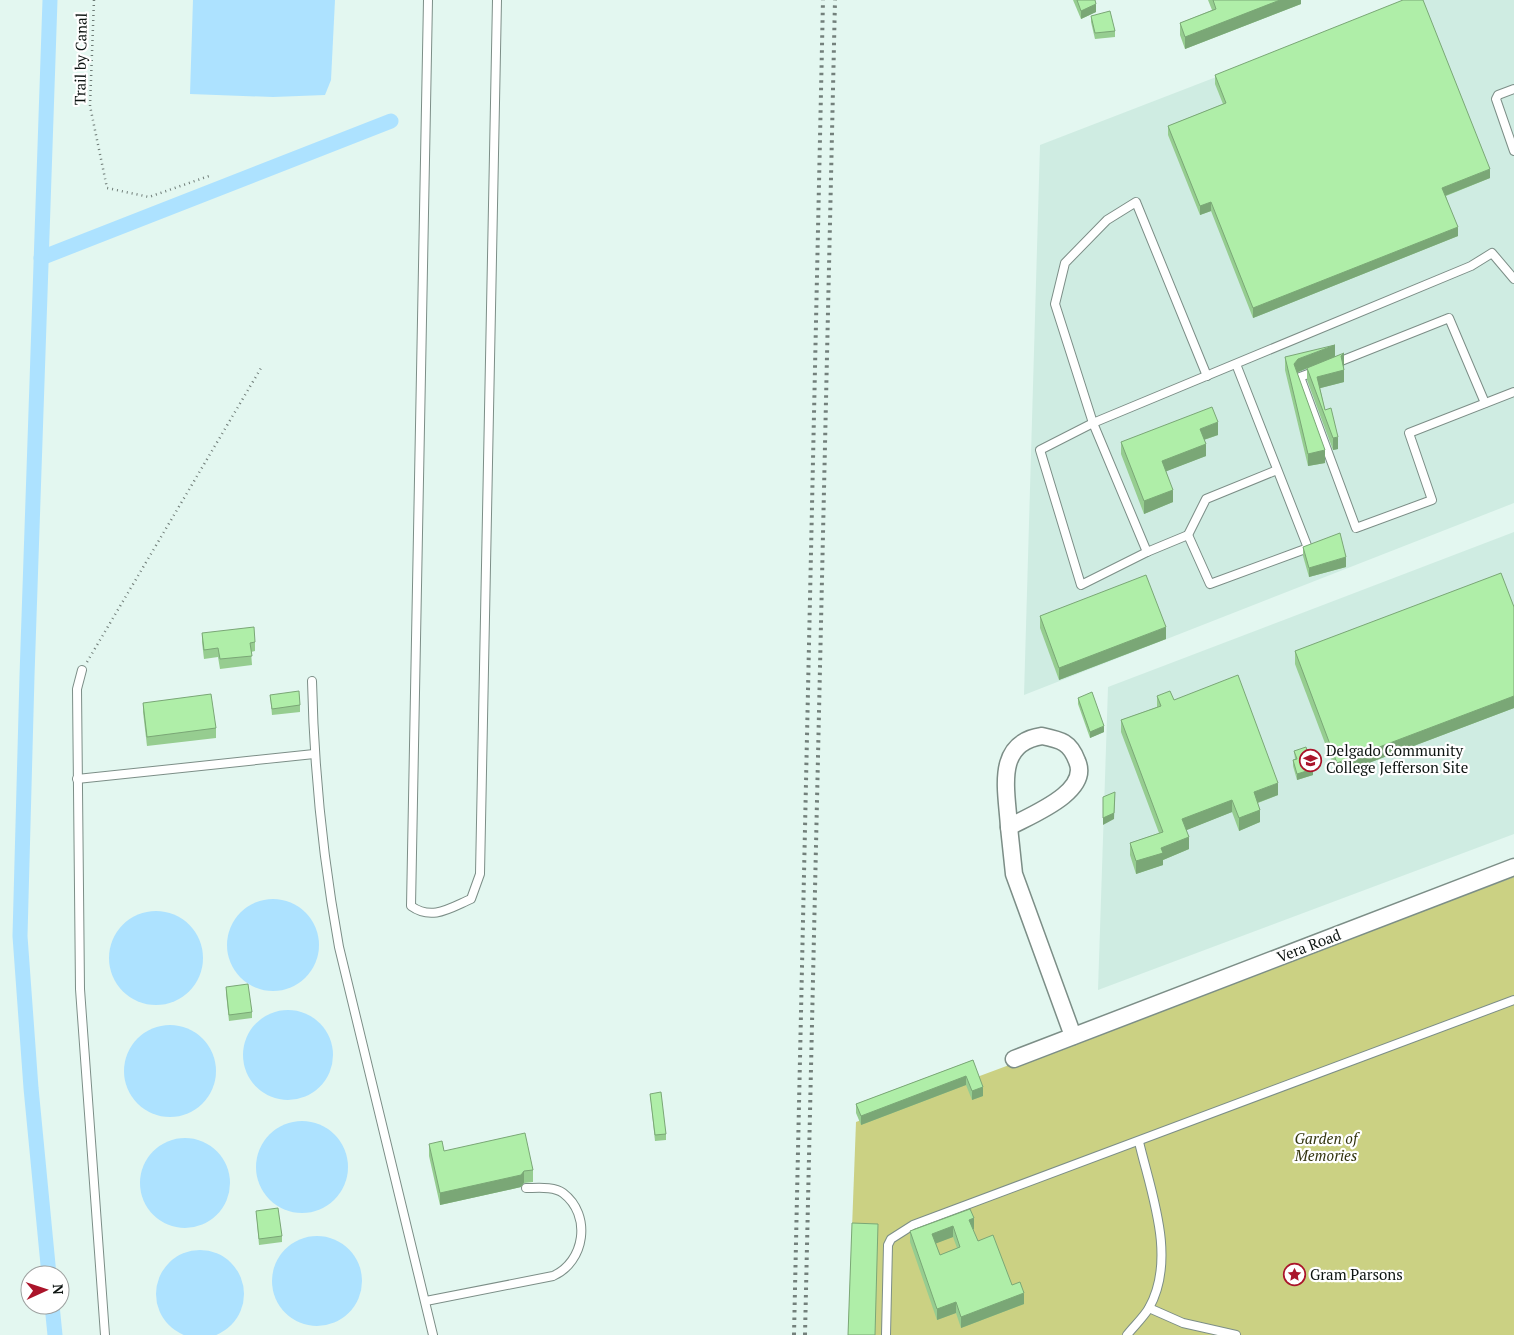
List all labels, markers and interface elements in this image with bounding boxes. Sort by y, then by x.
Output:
street label: Trail by Canal [69,13,91,105]
place label: Delgado Community College Jefferson Site [1326,740,1468,777]
school or university icon: Delgado Community College Jefferson Site [1298,748,1322,772]
street label: Vera Road [1274,924,1343,966]
park label: Garden of Memories [1294,1128,1360,1165]
place icon: Gram Parsons [1282,1263,1306,1287]
place label: Gram Parsons [1310,1264,1403,1284]
north arrow [20,1265,70,1315]
text: N [49,1283,68,1295]

